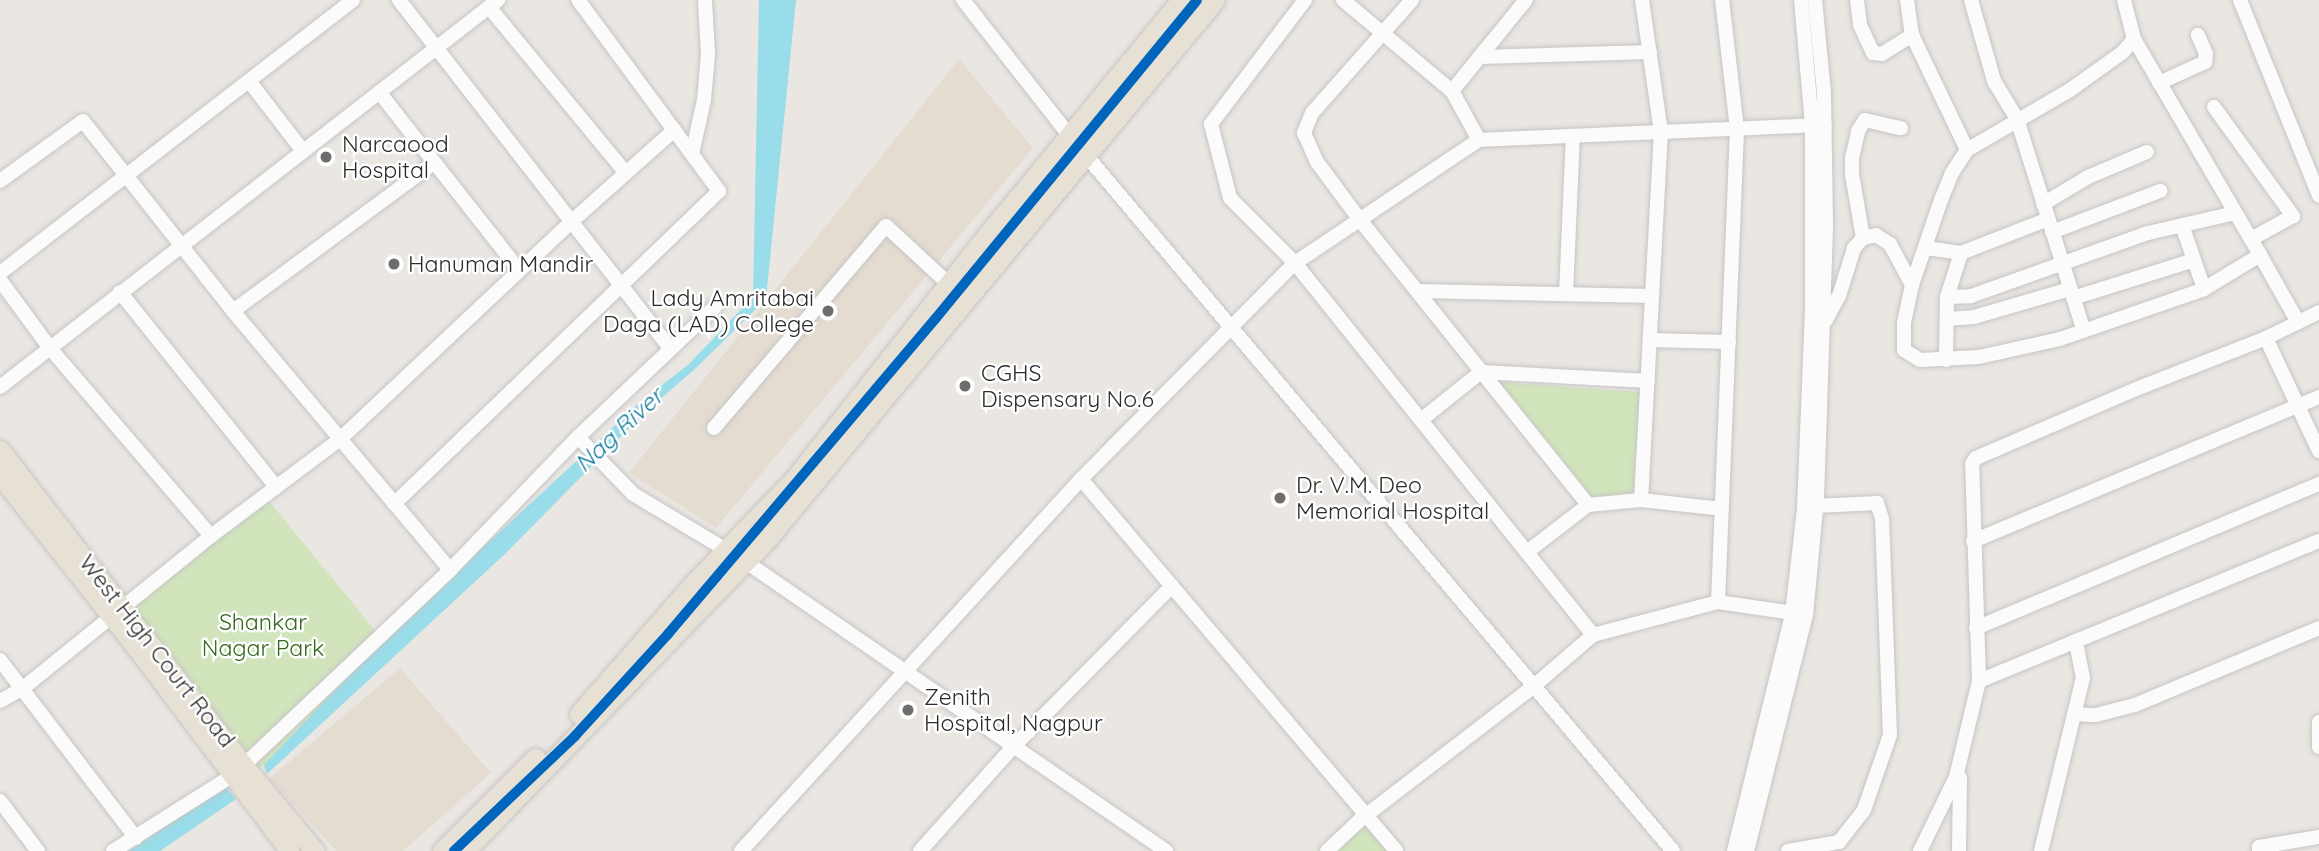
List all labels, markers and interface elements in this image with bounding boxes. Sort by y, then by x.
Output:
place label: Narcaood Hospital [342,130,449,184]
marker: Narcaood Hospital [316,147,336,167]
place label: Hanuman Mandir [408,250,593,278]
marker: Hanuman Mandir [386,256,402,272]
place label: Lady Amritabai Daga (LAD) College [603,284,814,338]
marker: Lady Amritabai Daga (LAD) College [820,303,836,319]
place label: CGHS Dispensary No.6 [981,359,1154,413]
marker: CGHS Dispensary No.6 [955,376,975,396]
water label: Nag River [569,382,669,478]
place label: Dr. V.M. Deo Memorial Hospital [1296,471,1489,525]
marker: Dr. V.M. Deo Memorial Hospital [1270,488,1290,508]
street label: West High Court Road [73,549,241,753]
park label: Shankar Nagar Park [202,608,324,662]
place label: Zenith Hospital, Nagpur [924,683,1103,737]
marker: Zenith Hospital, Nagpur [898,700,918,720]

